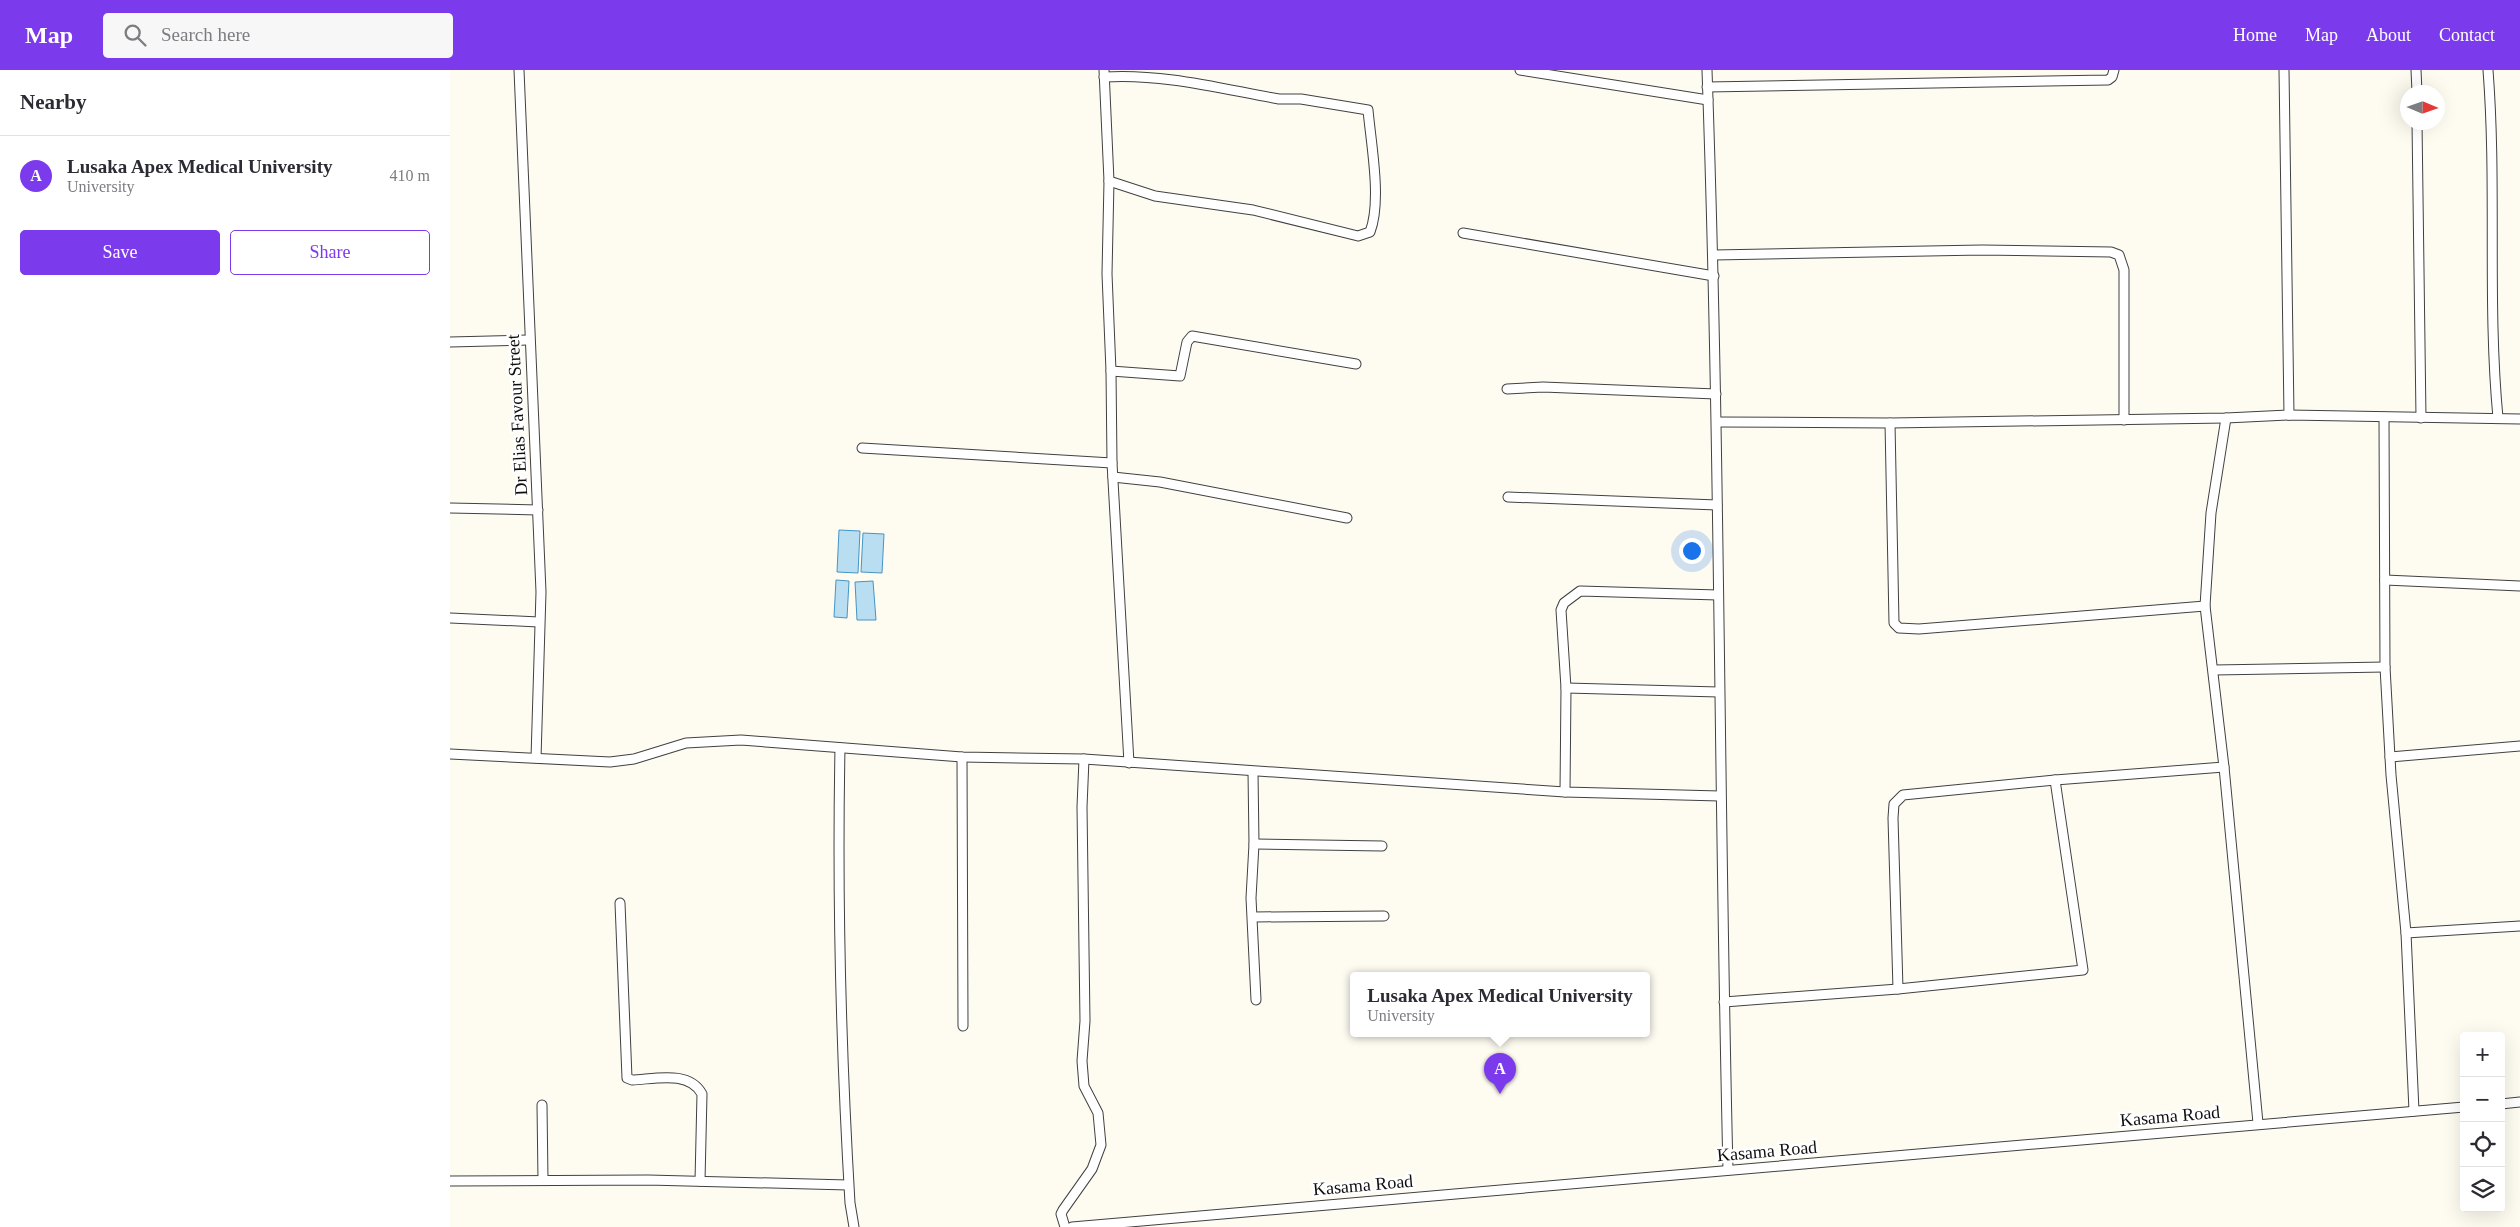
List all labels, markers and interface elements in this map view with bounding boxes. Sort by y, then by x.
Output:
search box [103,13,453,58]
icon: search [121,21,149,49]
text: Map [25,22,73,48]
text: Search here [161,24,250,45]
text: Home [2233,25,2277,45]
text: Map [2305,25,2338,45]
text: About [2366,25,2411,45]
text: Contact [2439,25,2495,45]
north arrow [2400,85,2445,130]
text: Nearby [20,90,87,114]
text: Lusaka Apex Medical University [67,156,332,177]
text: A [30,167,42,184]
text: 410 m [390,167,430,184]
text: University [67,178,135,195]
button: Save [20,230,220,275]
button: Share [230,230,430,275]
street label: Dr Elias Favour Street [503,334,531,496]
your location [1679,538,1705,564]
popup [1350,972,1650,1037]
text: Lusaka Apex Medical University [1367,985,1633,1006]
text: University [1367,1007,1435,1024]
map controls [2460,1032,2505,1212]
button: + [2460,1032,2505,1077]
pin: A [1484,1053,1516,1094]
button: − [2460,1077,2505,1122]
street label: Kasama Road [2119,1102,2221,1130]
button: locate [2460,1122,2505,1167]
street label: Kasama Road [1716,1137,1818,1165]
button: layers [2460,1167,2505,1212]
street label: Kasama Road [1312,1171,1414,1199]

